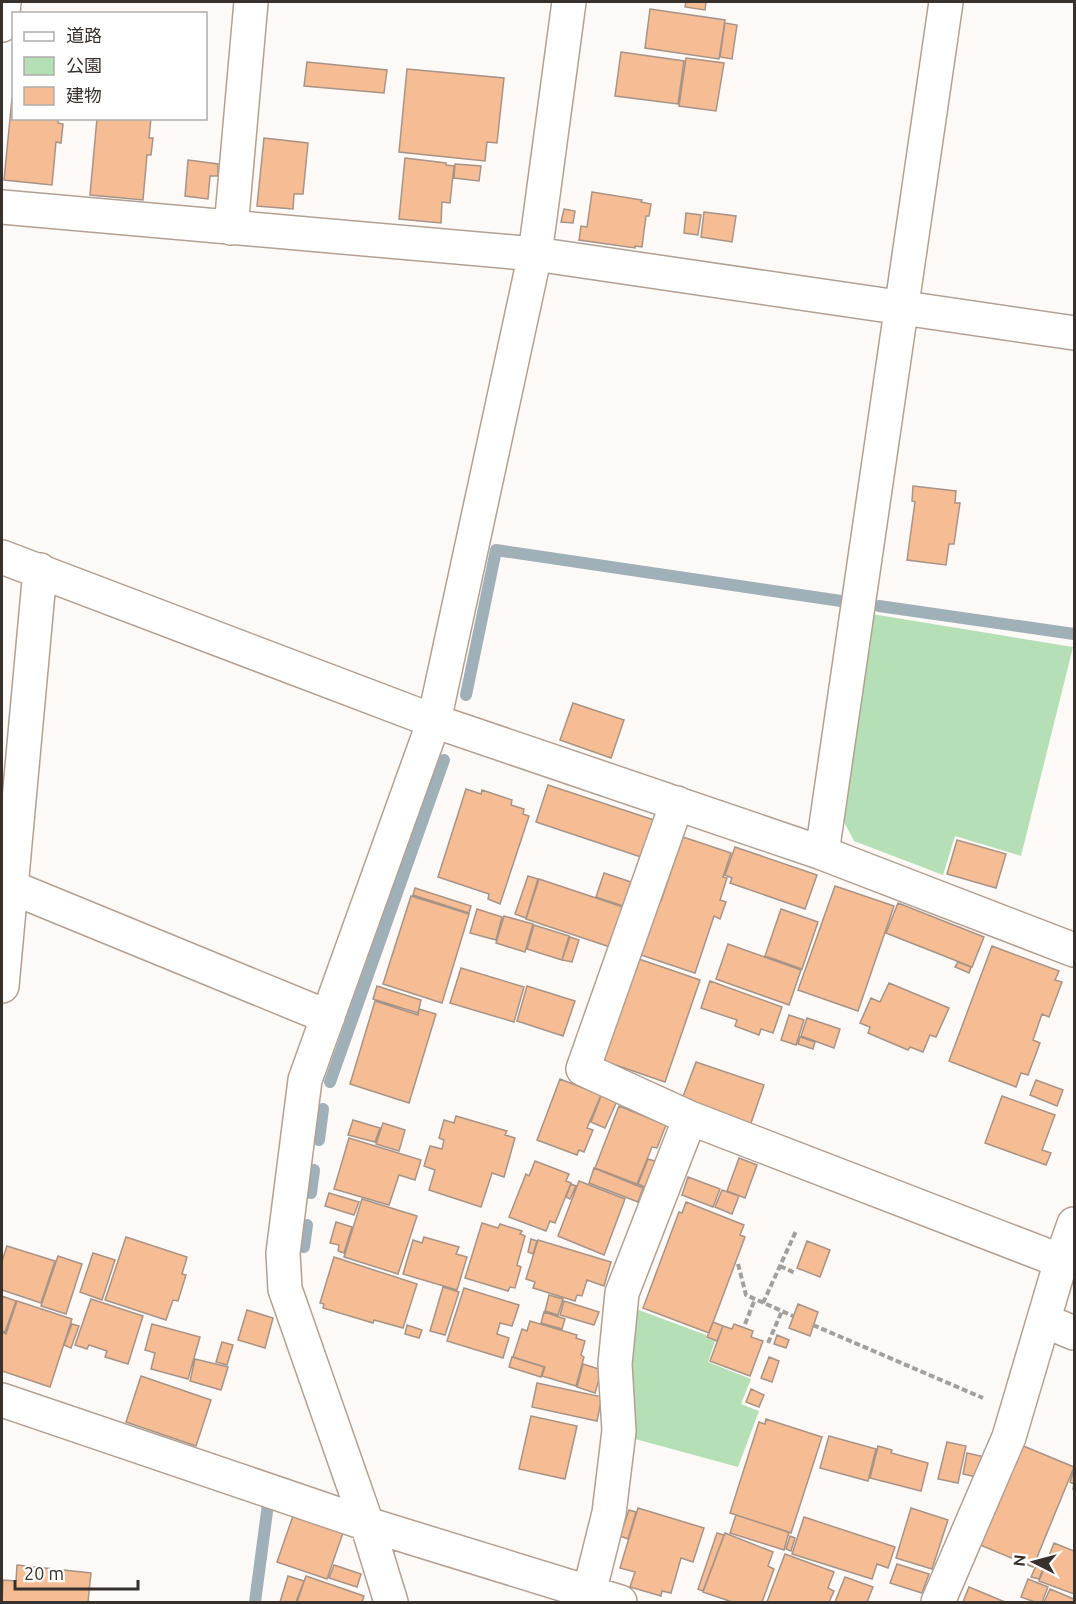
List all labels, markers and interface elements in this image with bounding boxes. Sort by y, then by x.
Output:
legend [12,12,207,120]
text: 道路 [66,25,102,45]
text: 公園 [66,55,102,75]
text: 建物 [66,85,102,105]
north arrow [1004,1532,1064,1592]
scale bar [15,1553,138,1591]
text: N [1010,1554,1029,1567]
text: 20 m [24,1563,64,1583]

